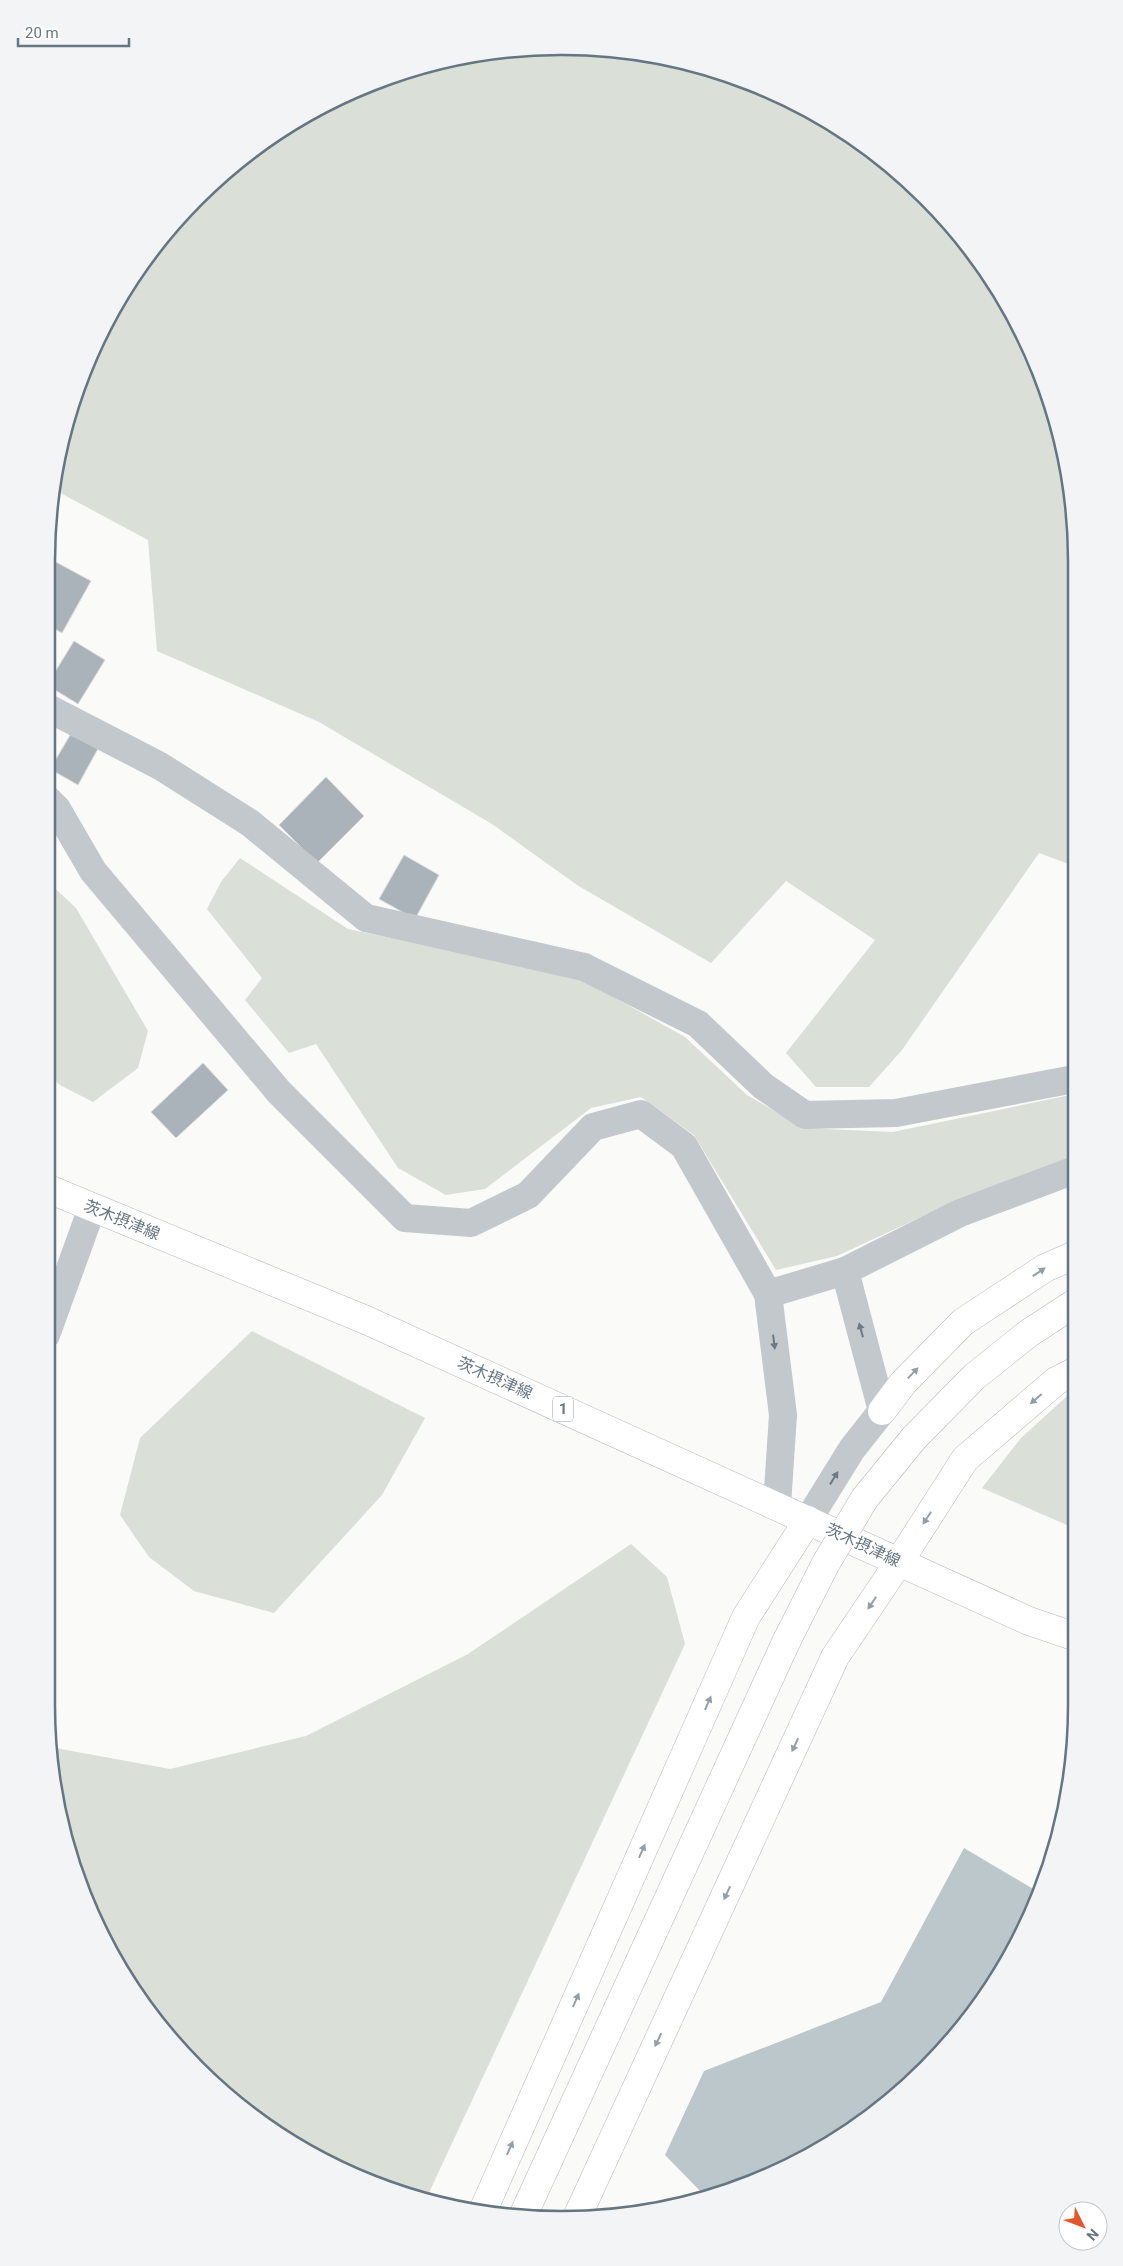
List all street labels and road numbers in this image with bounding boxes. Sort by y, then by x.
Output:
street label: 茨木摂津線 [81,1196,163,1244]
street label: 茨木摂津線 [455,1353,535,1403]
road number: 1 [553,1396,573,1422]
street label: 茨木摂津線 [823,1519,903,1571]

